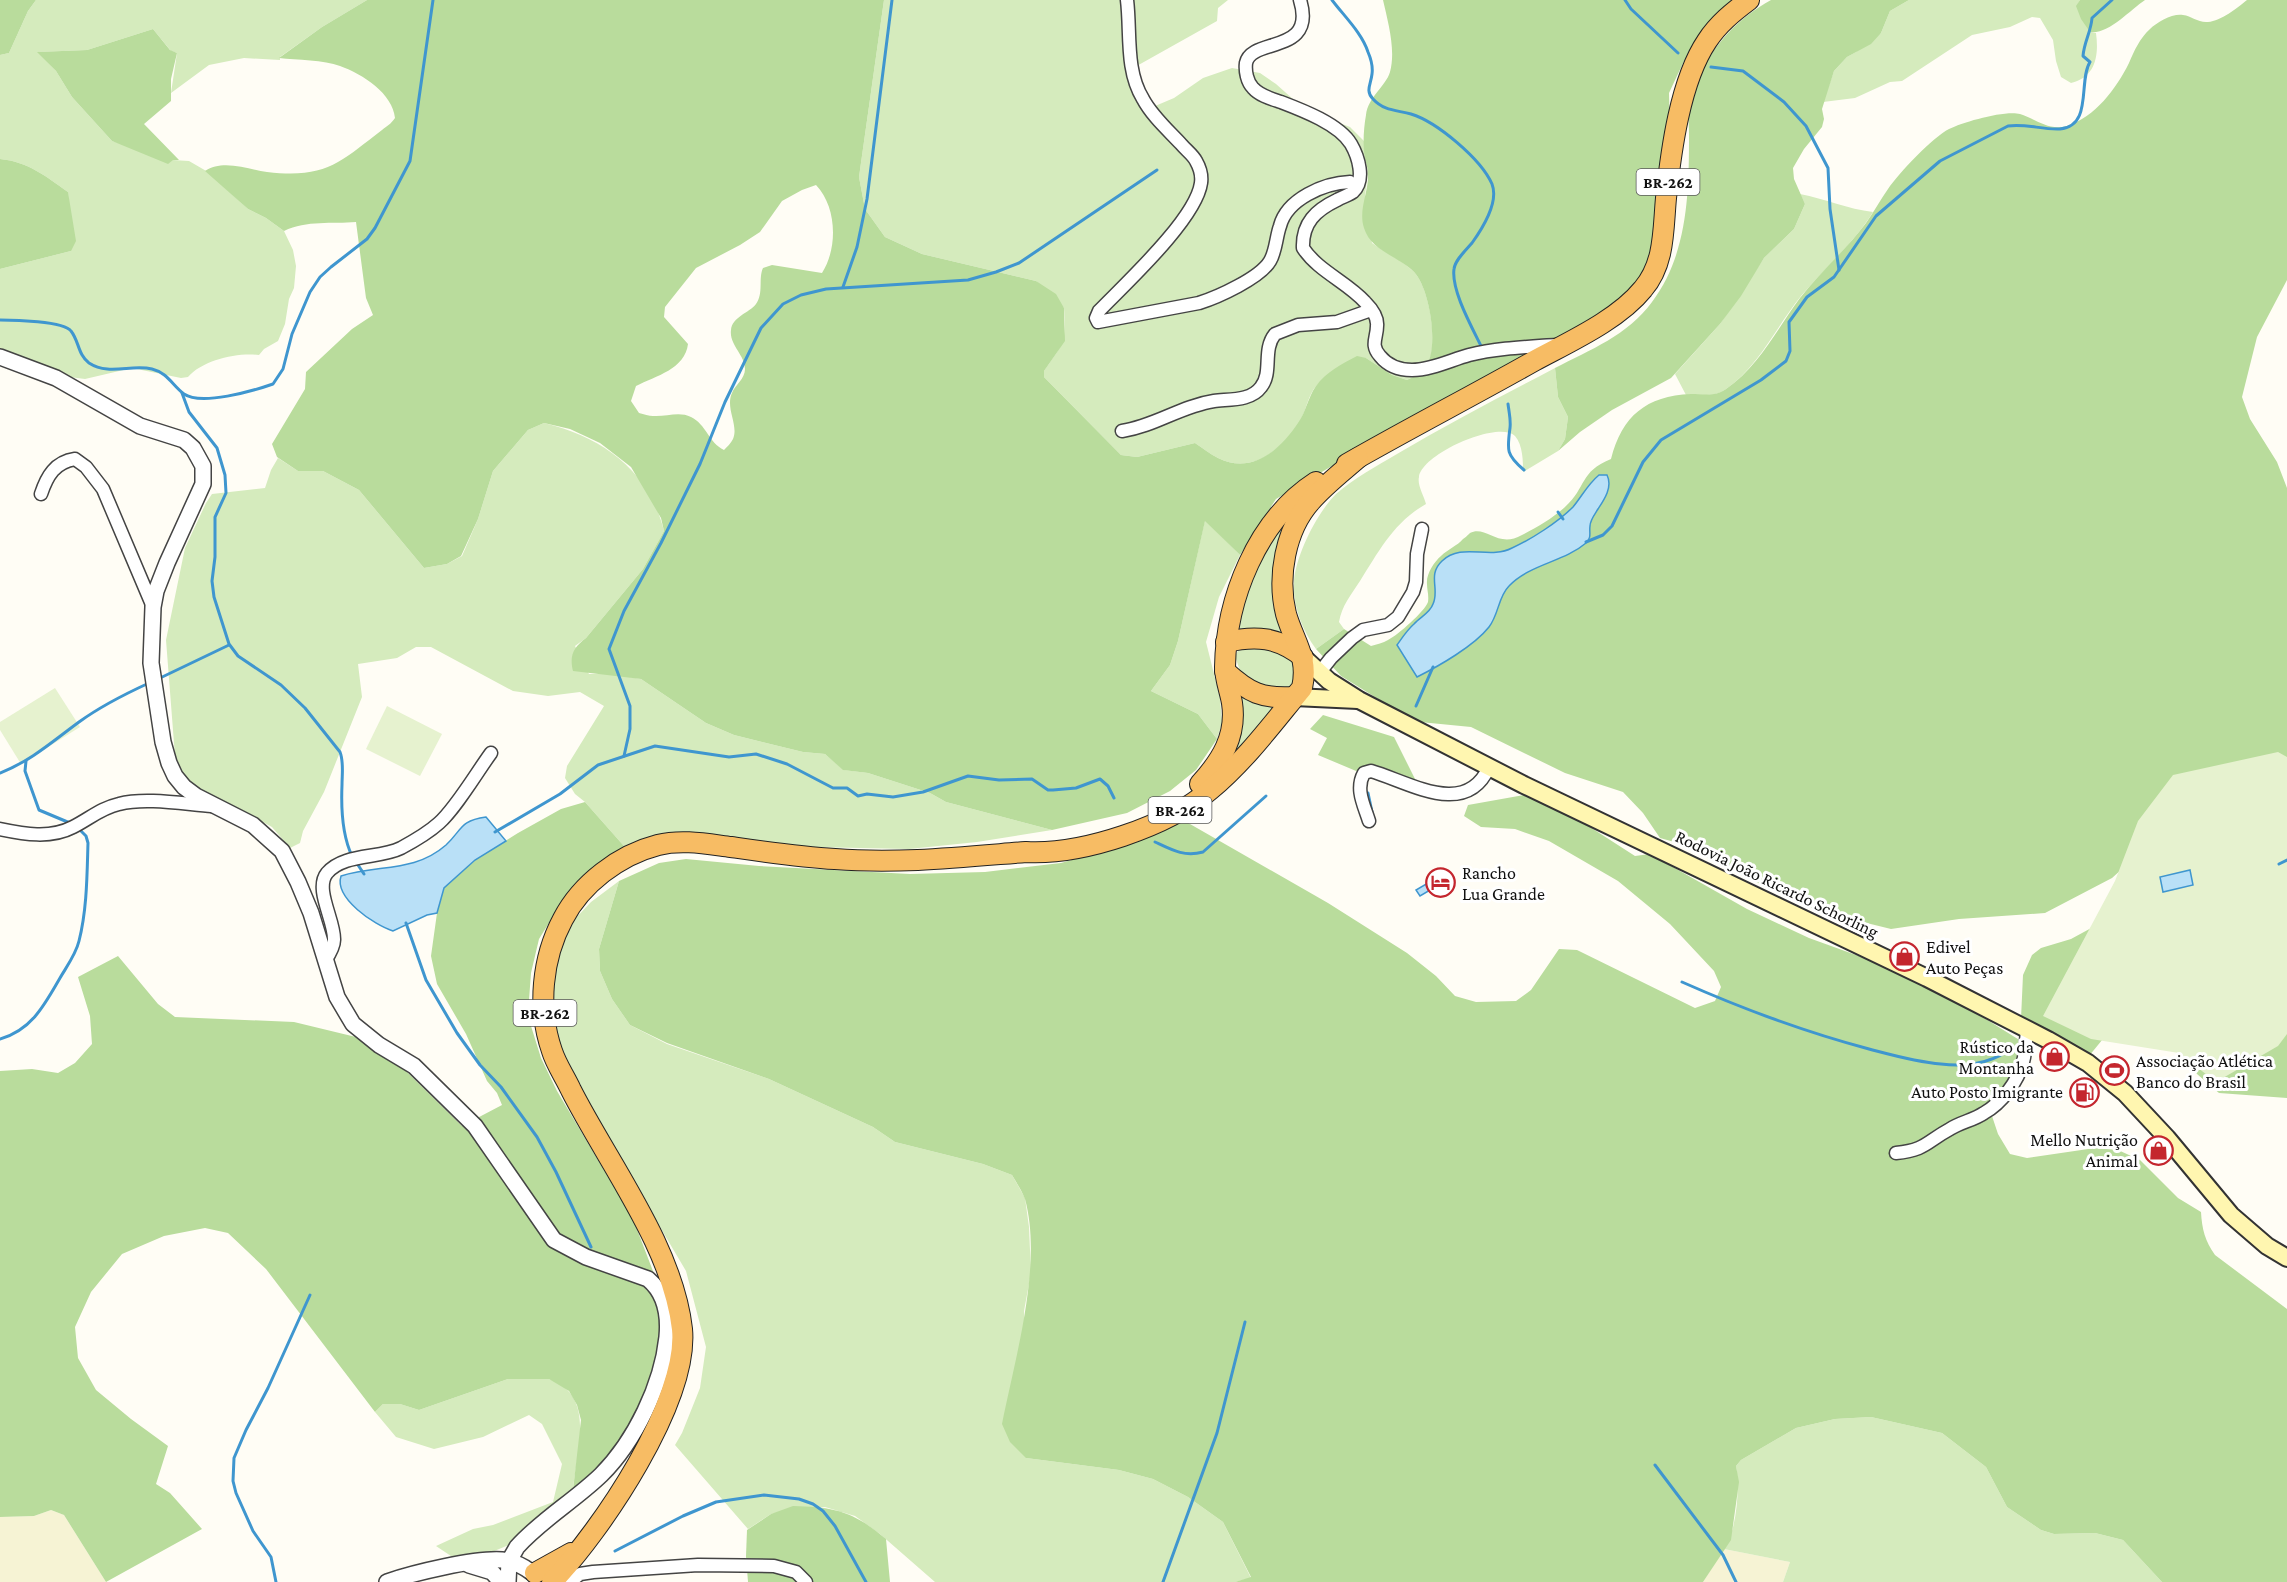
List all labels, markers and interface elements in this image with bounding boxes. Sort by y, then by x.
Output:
road number: BR-262 [1636,169,1700,195]
road number: BR-262 [1148,797,1212,823]
street label: Rodovia João Ricardo Schorling [1672,826,1882,942]
place label: Rancho Lua Grande [1462,863,1545,904]
hotel icon: Rancho Lua Grande [1425,867,1457,899]
place label: Edivel Auto Peças [1926,937,2003,978]
shop icon: Edivel Auto Peças [1889,941,1921,973]
road number: BR-262 [514,1000,576,1026]
place label: Rústico da Montanha [1959,1037,2034,1078]
shop icon: Rústico da Montanha [2039,1041,2071,1073]
place label: Associação Atlética Banco do Brasil [2136,1051,2273,1092]
sports icon: Associação Atlética Banco do Brasil [2099,1055,2131,1087]
fuel station icon: Auto Posto Imigrante [2068,1076,2100,1108]
place label: Auto Posto Imigrante [1911,1082,2063,1102]
place label: Mello Nutrição Animal [2030,1130,2138,1171]
shop icon: Mello Nutrição Animal [2143,1134,2175,1166]

